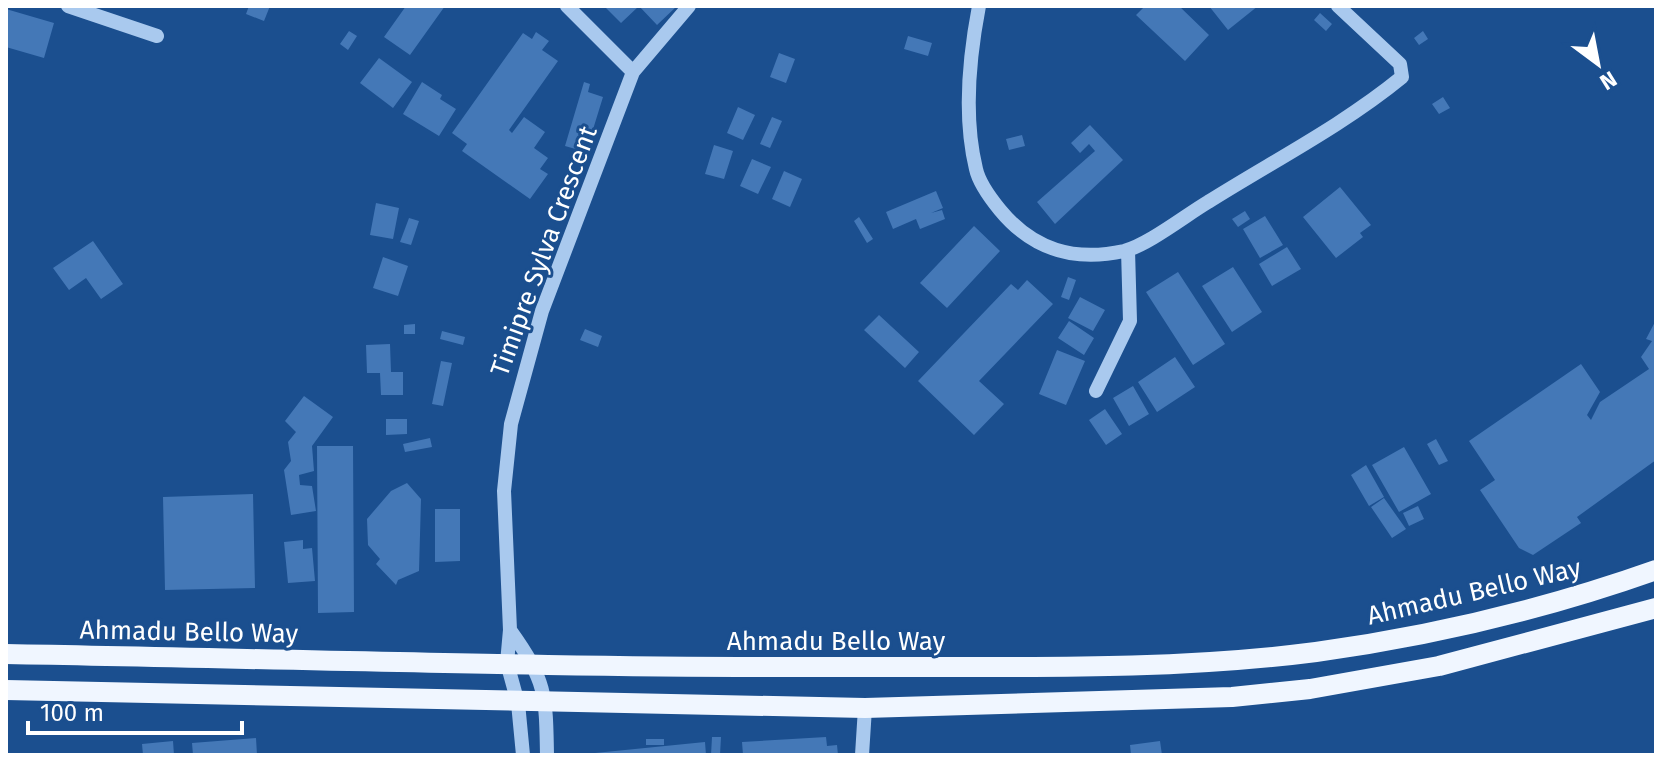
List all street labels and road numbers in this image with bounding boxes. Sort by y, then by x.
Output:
street label: Timipre Sylva Crescent [484,121,604,380]
street label: Ahmadu Bello Way [1364,552,1584,632]
street label: Ahmadu Bello Way [79,615,299,649]
street label: Ahmadu Bello Way [727,626,945,657]

